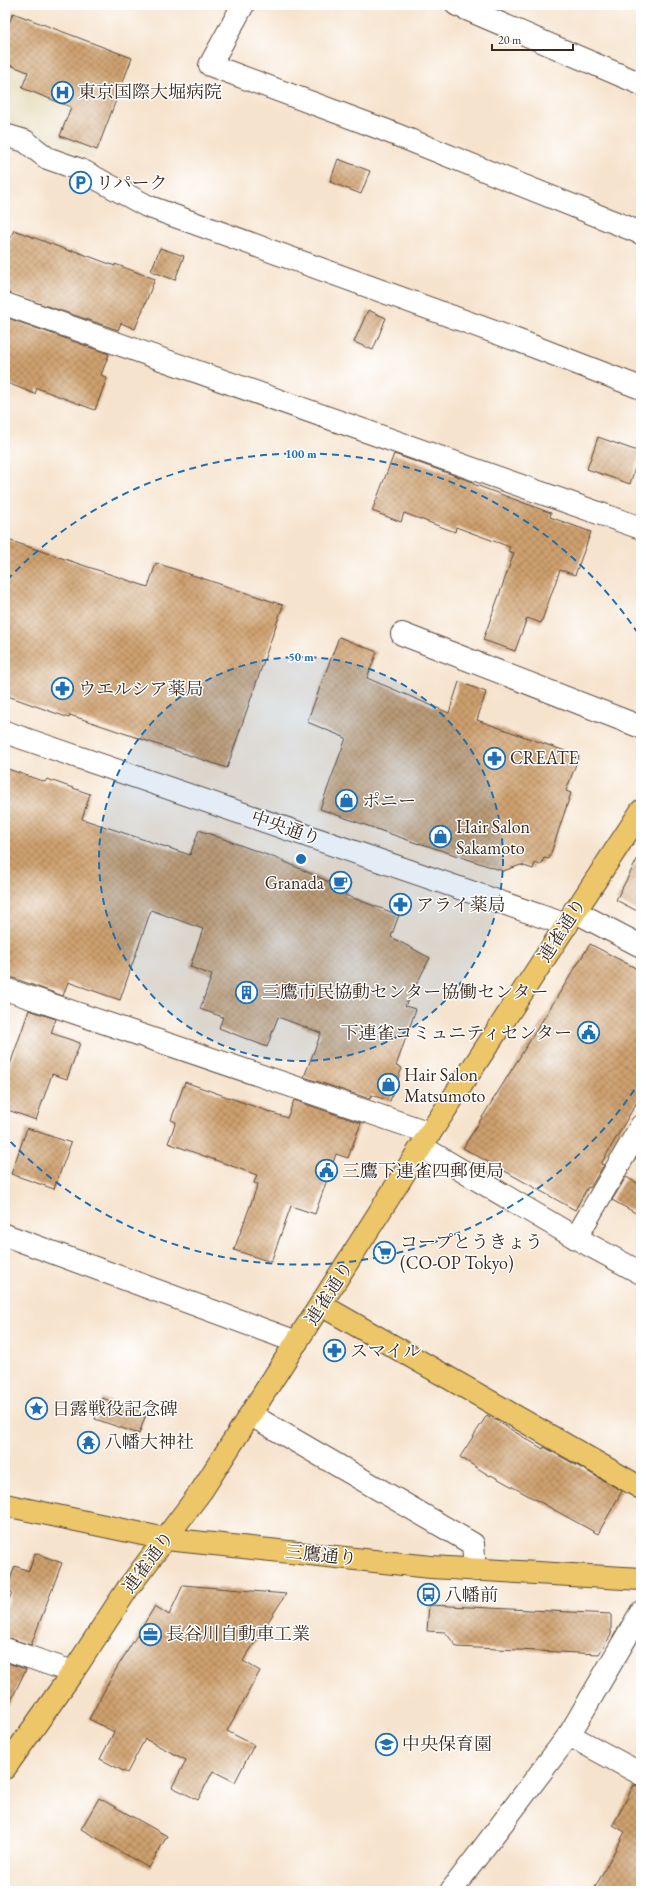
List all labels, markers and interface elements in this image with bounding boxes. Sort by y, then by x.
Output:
scale bar [492,26,573,52]
text: 20 m [498,32,522,48]
hospital icon: 東京国際大堀病院 [49,79,75,105]
place label: 東京国際大堀病院 [78,80,222,103]
parking icon: リパーク [67,170,93,196]
place label: リパーク [96,171,167,194]
text: 100 m [285,446,317,462]
text: 50 m [288,649,314,665]
pharmacy icon: ウエルシア薬局 [50,676,76,702]
place label: ウエルシア薬局 [78,677,204,700]
pharmacy icon: CREATE [482,745,508,771]
place label: CREATE [510,746,579,769]
shop icon: ポニー [334,788,360,814]
place label: ポニー [362,789,416,812]
street label: 中央通り [248,805,324,850]
place label: Hair Salon Sakamoto [456,815,531,859]
shop icon: Hair Salon Sakamoto [427,824,453,850]
centre of rings [294,852,308,866]
cafe icon: Granada [327,870,353,896]
place label: Granada [265,871,325,894]
pharmacy icon: アライ薬局 [388,892,414,918]
place label: アライ薬局 [416,893,505,916]
street label: 連雀通り [532,893,591,966]
building icon: 三鷹市民協動センター協働センター [234,979,260,1005]
place label: 三鷹市民協動センター協働センター [262,980,549,1003]
public building icon: 下連雀コミュニティセンター [575,1020,601,1046]
place label: 下連雀コミュニティセンター [341,1021,572,1044]
place label: Hair Salon Matsumoto [404,1063,486,1107]
shop icon: Hair Salon Matsumoto [375,1072,401,1098]
public building icon: 三鷹下連雀四郵便局 [313,1158,339,1184]
place label: 三鷹下連雀四郵便局 [342,1159,504,1182]
place label: コープとうきょう (CO-OP Tokyo) [400,1230,543,1274]
supermarket icon: コープとうきょう (CO-OP Tokyo) [372,1239,398,1265]
street label: 連雀通り [299,1256,358,1329]
pharmacy icon: スマイル [322,1338,348,1364]
place label: スマイル [350,1339,421,1362]
place icon: 日露戦役記念碑 [24,1396,50,1422]
place label: 日露戦役記念碑 [52,1397,178,1420]
temple icon: 八幡大神社 [76,1429,102,1455]
place label: 八幡大神社 [104,1430,194,1453]
street label: 連雀通り [117,1526,178,1597]
street label: 三鷹通り [284,1539,358,1570]
bus stop icon: 八幡前 [416,1582,442,1608]
place label: 八幡前 [444,1583,498,1606]
office icon: 長谷川自動車工業 [137,1621,163,1647]
place label: 長谷川自動車工業 [166,1622,310,1645]
school or university icon: 中央保育園 [373,1731,399,1757]
place label: 中央保育園 [402,1732,492,1755]

